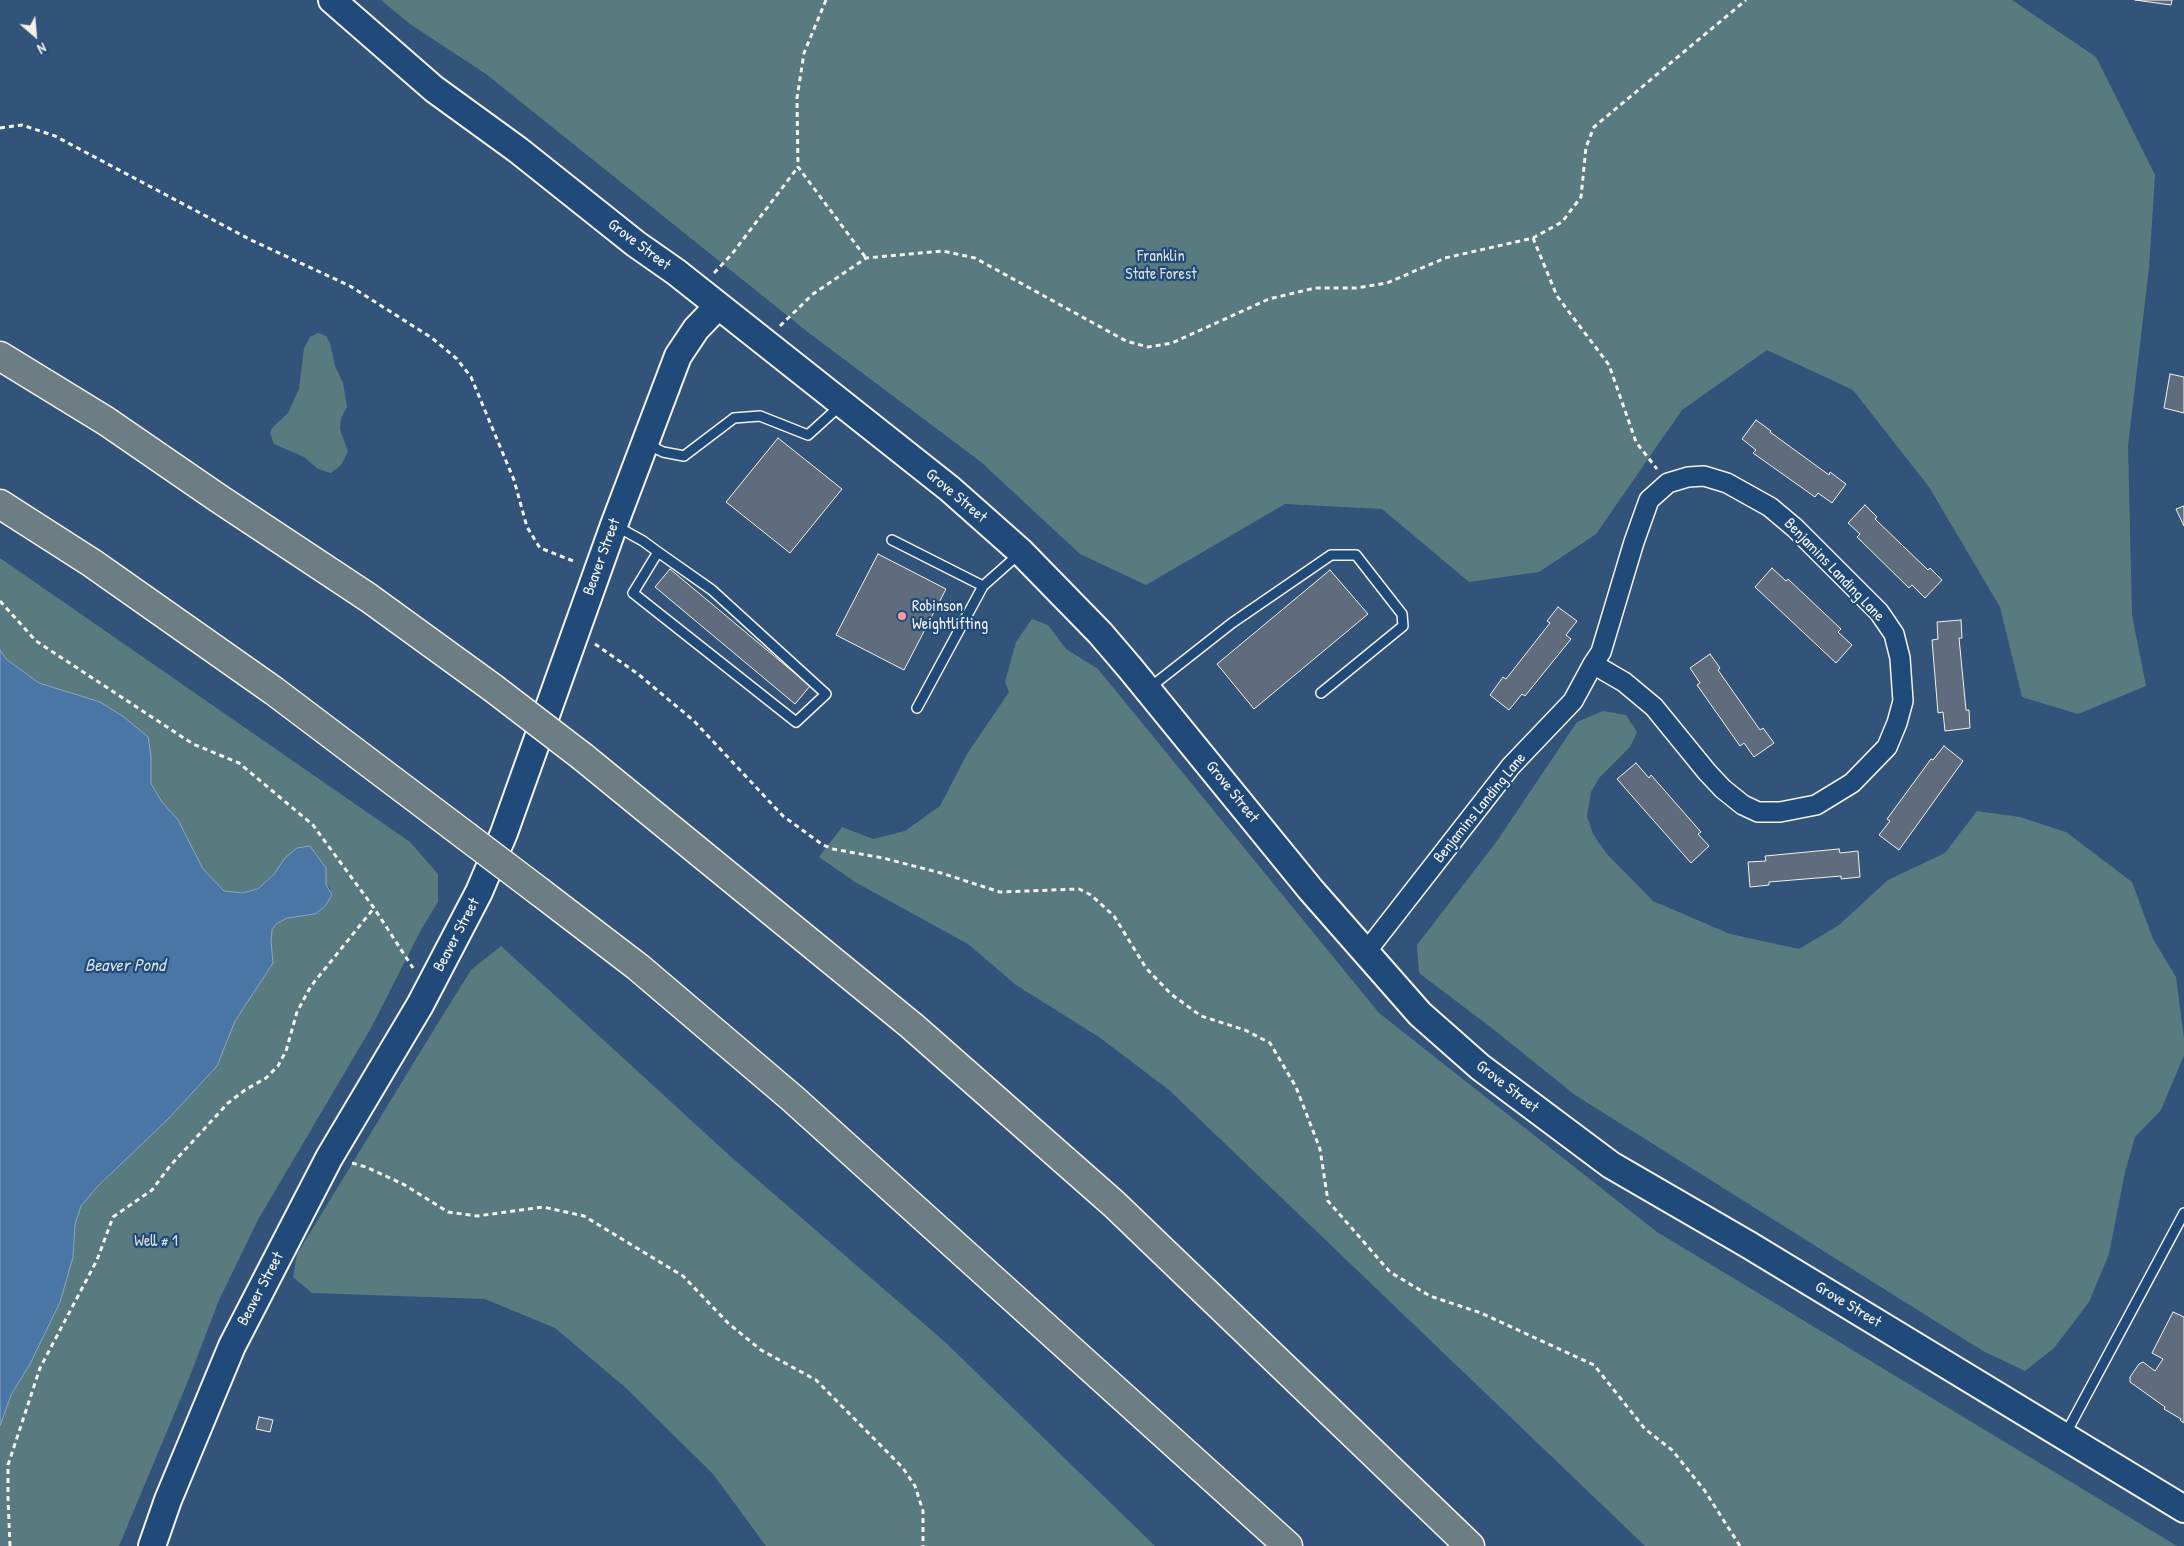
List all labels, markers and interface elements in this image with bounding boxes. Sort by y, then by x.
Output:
north arrow [10,10,60,60]
text: N [34,39,50,59]
street label: Grove Street [604,215,674,275]
park label: Franklin State Forest [1125,247,1197,285]
street label: Grove Street [921,465,991,527]
street label: Benjamins Landing Lane [1780,514,1888,626]
street label: Beaver Street [579,516,625,598]
place label: Robinson Weightlifting [912,597,988,635]
marker: Robinson Weightlifting [896,610,908,622]
street label: Benjamins Landing Lane [1430,749,1530,867]
street label: Grove Street [1201,757,1263,827]
street label: Beaver Street [430,895,484,975]
water label: Beaver Pond [85,955,165,977]
street label: Grove Street [1472,1057,1542,1117]
park label: Well # 1 [134,1232,178,1252]
street label: Beaver Street [234,1249,288,1329]
street label: Grove Street [1811,1278,1885,1332]

